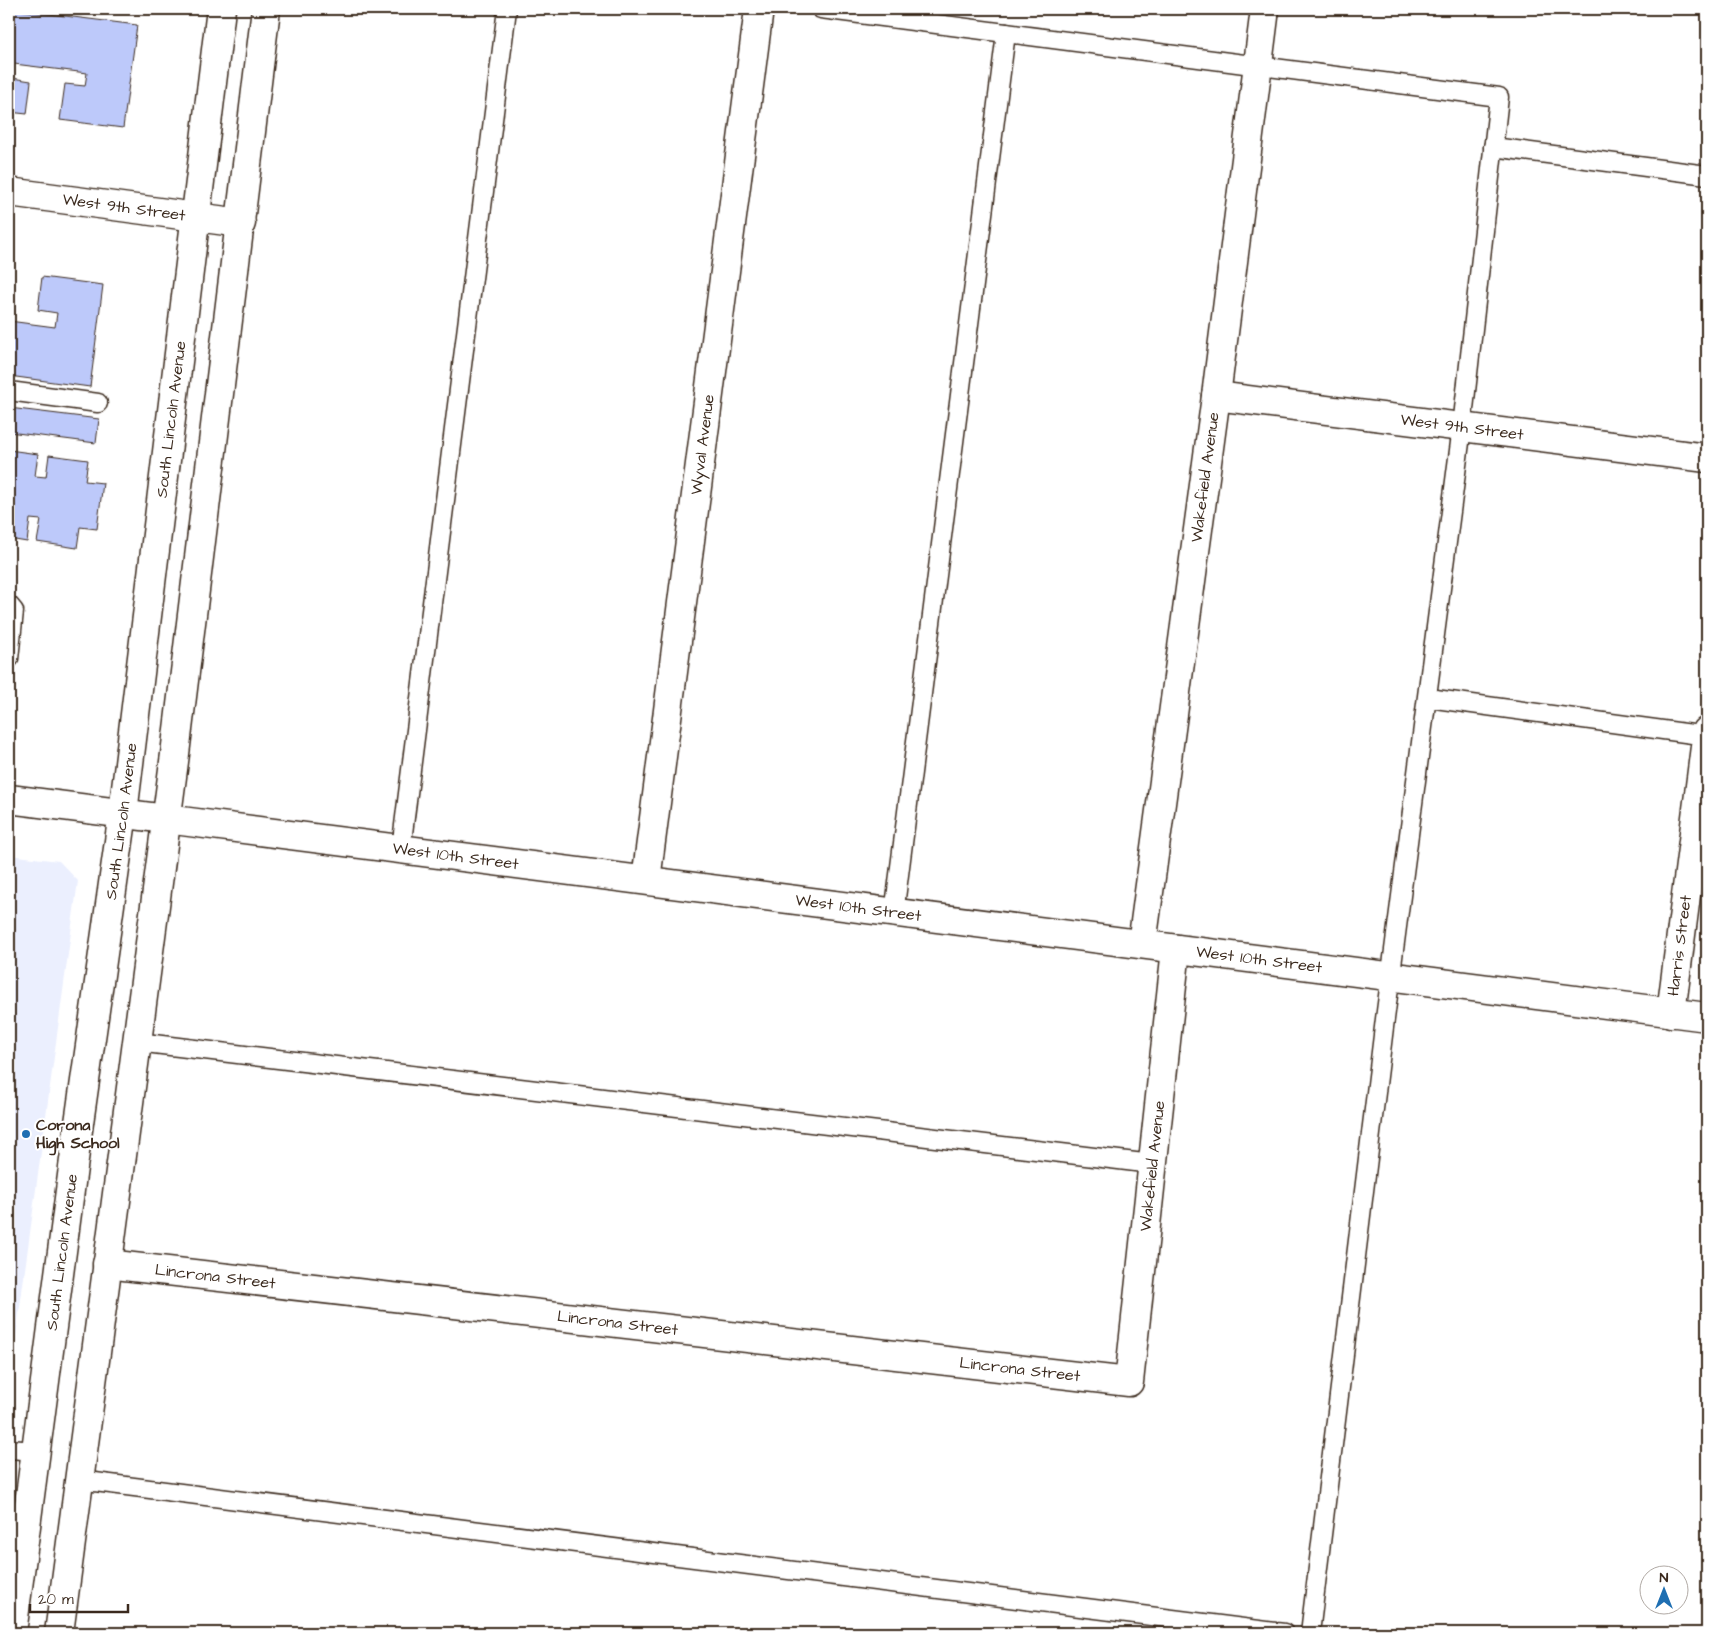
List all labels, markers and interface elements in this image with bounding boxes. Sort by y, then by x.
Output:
street label: West 9th Street [61,188,187,227]
street label: South Lincoln Avenue [151,339,191,499]
street label: Wyval Avenue [685,393,720,496]
street label: West 9th Street [1399,408,1525,446]
street label: Wakefield Avenue [1185,410,1225,544]
street label: South Lincoln Avenue [100,741,142,901]
street label: West 10th Street [391,837,520,875]
street label: West 10th Street [794,889,923,927]
street label: Harris Street [1662,893,1697,997]
street label: West 10th Street [1195,940,1324,979]
street label: Wakefield Avenue [1134,1099,1170,1233]
place label: Corona High School [36,1114,120,1156]
marker: Corona High School [20,1128,32,1140]
street label: South Lincoln Avenue [41,1172,83,1332]
street label: Lincrona Street [154,1259,277,1294]
street label: Lincrona Street [556,1305,680,1341]
street label: Lincrona Street [958,1352,1082,1387]
north arrow [1638,1564,1688,1614]
text: N [1660,1568,1669,1588]
scale bar [30,1582,128,1614]
text: 20 m [38,1589,74,1610]

